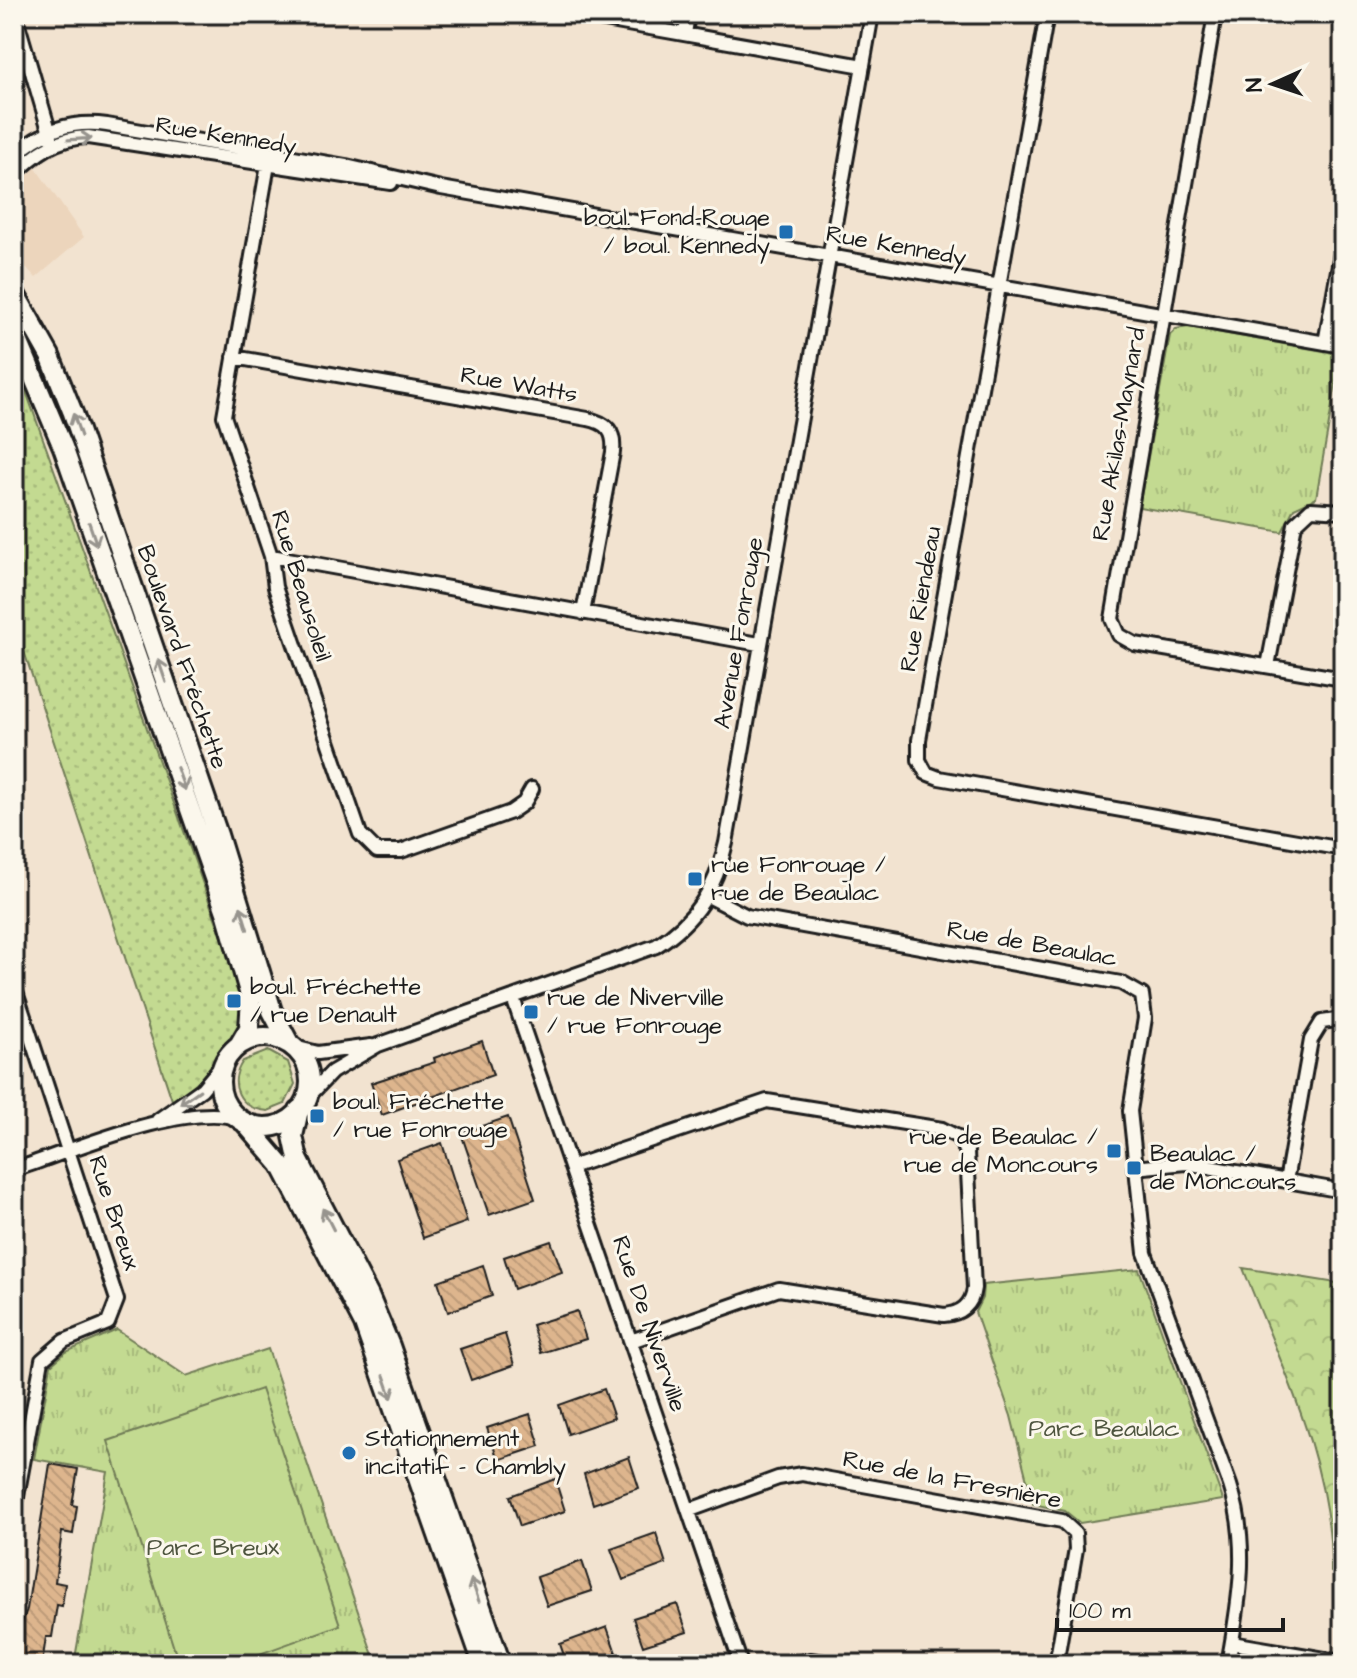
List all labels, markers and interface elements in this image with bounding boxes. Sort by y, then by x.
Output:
north arrow [1233,44,1313,124]
text: N [1239,77,1270,93]
street label: Rue Kennedy [153,108,299,165]
one-way arrow [66,131,93,146]
place label: boul. Fond-Rouge / boul. Kennedy [584,201,770,264]
street label: Rue Kennedy [823,217,969,276]
marker: boul. Fond-Rouge / boul. Kennedy [777,223,795,241]
street label: Rue Akilas-Maynard [1083,325,1155,544]
street label: Rue Watts [458,358,580,412]
one-way arrow [69,413,84,438]
street label: Rue Beausoleil [262,506,340,666]
one-way arrow [87,521,102,546]
street label: Rue Riendeau [891,524,951,674]
street label: Avenue Fonrouge [705,535,774,732]
street label: Boulevard Fréchette [128,541,236,773]
one-way arrow [153,659,168,684]
one-way arrow [175,766,189,790]
place label: rue Fonrouge / rue de Beaulac [711,848,886,910]
marker: rue Fonrouge / rue de Beaulac [686,870,704,888]
one-way arrow [236,905,251,931]
street label: Rue de Beaulac [944,912,1120,976]
place label: boul. Fréchette / rue Denault [250,970,421,1032]
place label: rue de Niverville / rue Fonrouge [547,981,724,1044]
marker: boul. Fréchette / rue Denault [225,992,243,1010]
marker: rue de Niverville / rue Fonrouge [522,1003,540,1021]
place label: boul. Fréchette / rue Fonrouge [333,1085,508,1148]
one-way arrow [180,1089,202,1105]
marker: boul. Fréchette / rue Fonrouge [308,1107,326,1125]
place label: rue de Beaulac / rue de Moncours [904,1120,1098,1182]
place label: Beaulac / de Moncours [1150,1137,1296,1199]
marker: rue de Beaulac / rue de Moncours [1105,1142,1123,1160]
street label: Rue Breux [79,1151,149,1275]
marker: Beaulac / de Moncours [1125,1159,1143,1177]
one-way arrow [320,1208,336,1231]
street label: Rue De Niverville [603,1231,695,1417]
one-way arrow [381,1374,396,1399]
park label: Parc Beaulac [1028,1412,1180,1446]
place label: Stationnement incitatif - Chambly [365,1422,566,1485]
street label: Rue de la Fresnière [840,1442,1064,1518]
marker: Stationnement incitatif - Chambly [340,1444,358,1462]
park label: Parc Breux [147,1531,280,1565]
one-way arrow [467,1579,481,1603]
scale bar [1057,1582,1283,1632]
text: 100 m [1069,1594,1131,1628]

